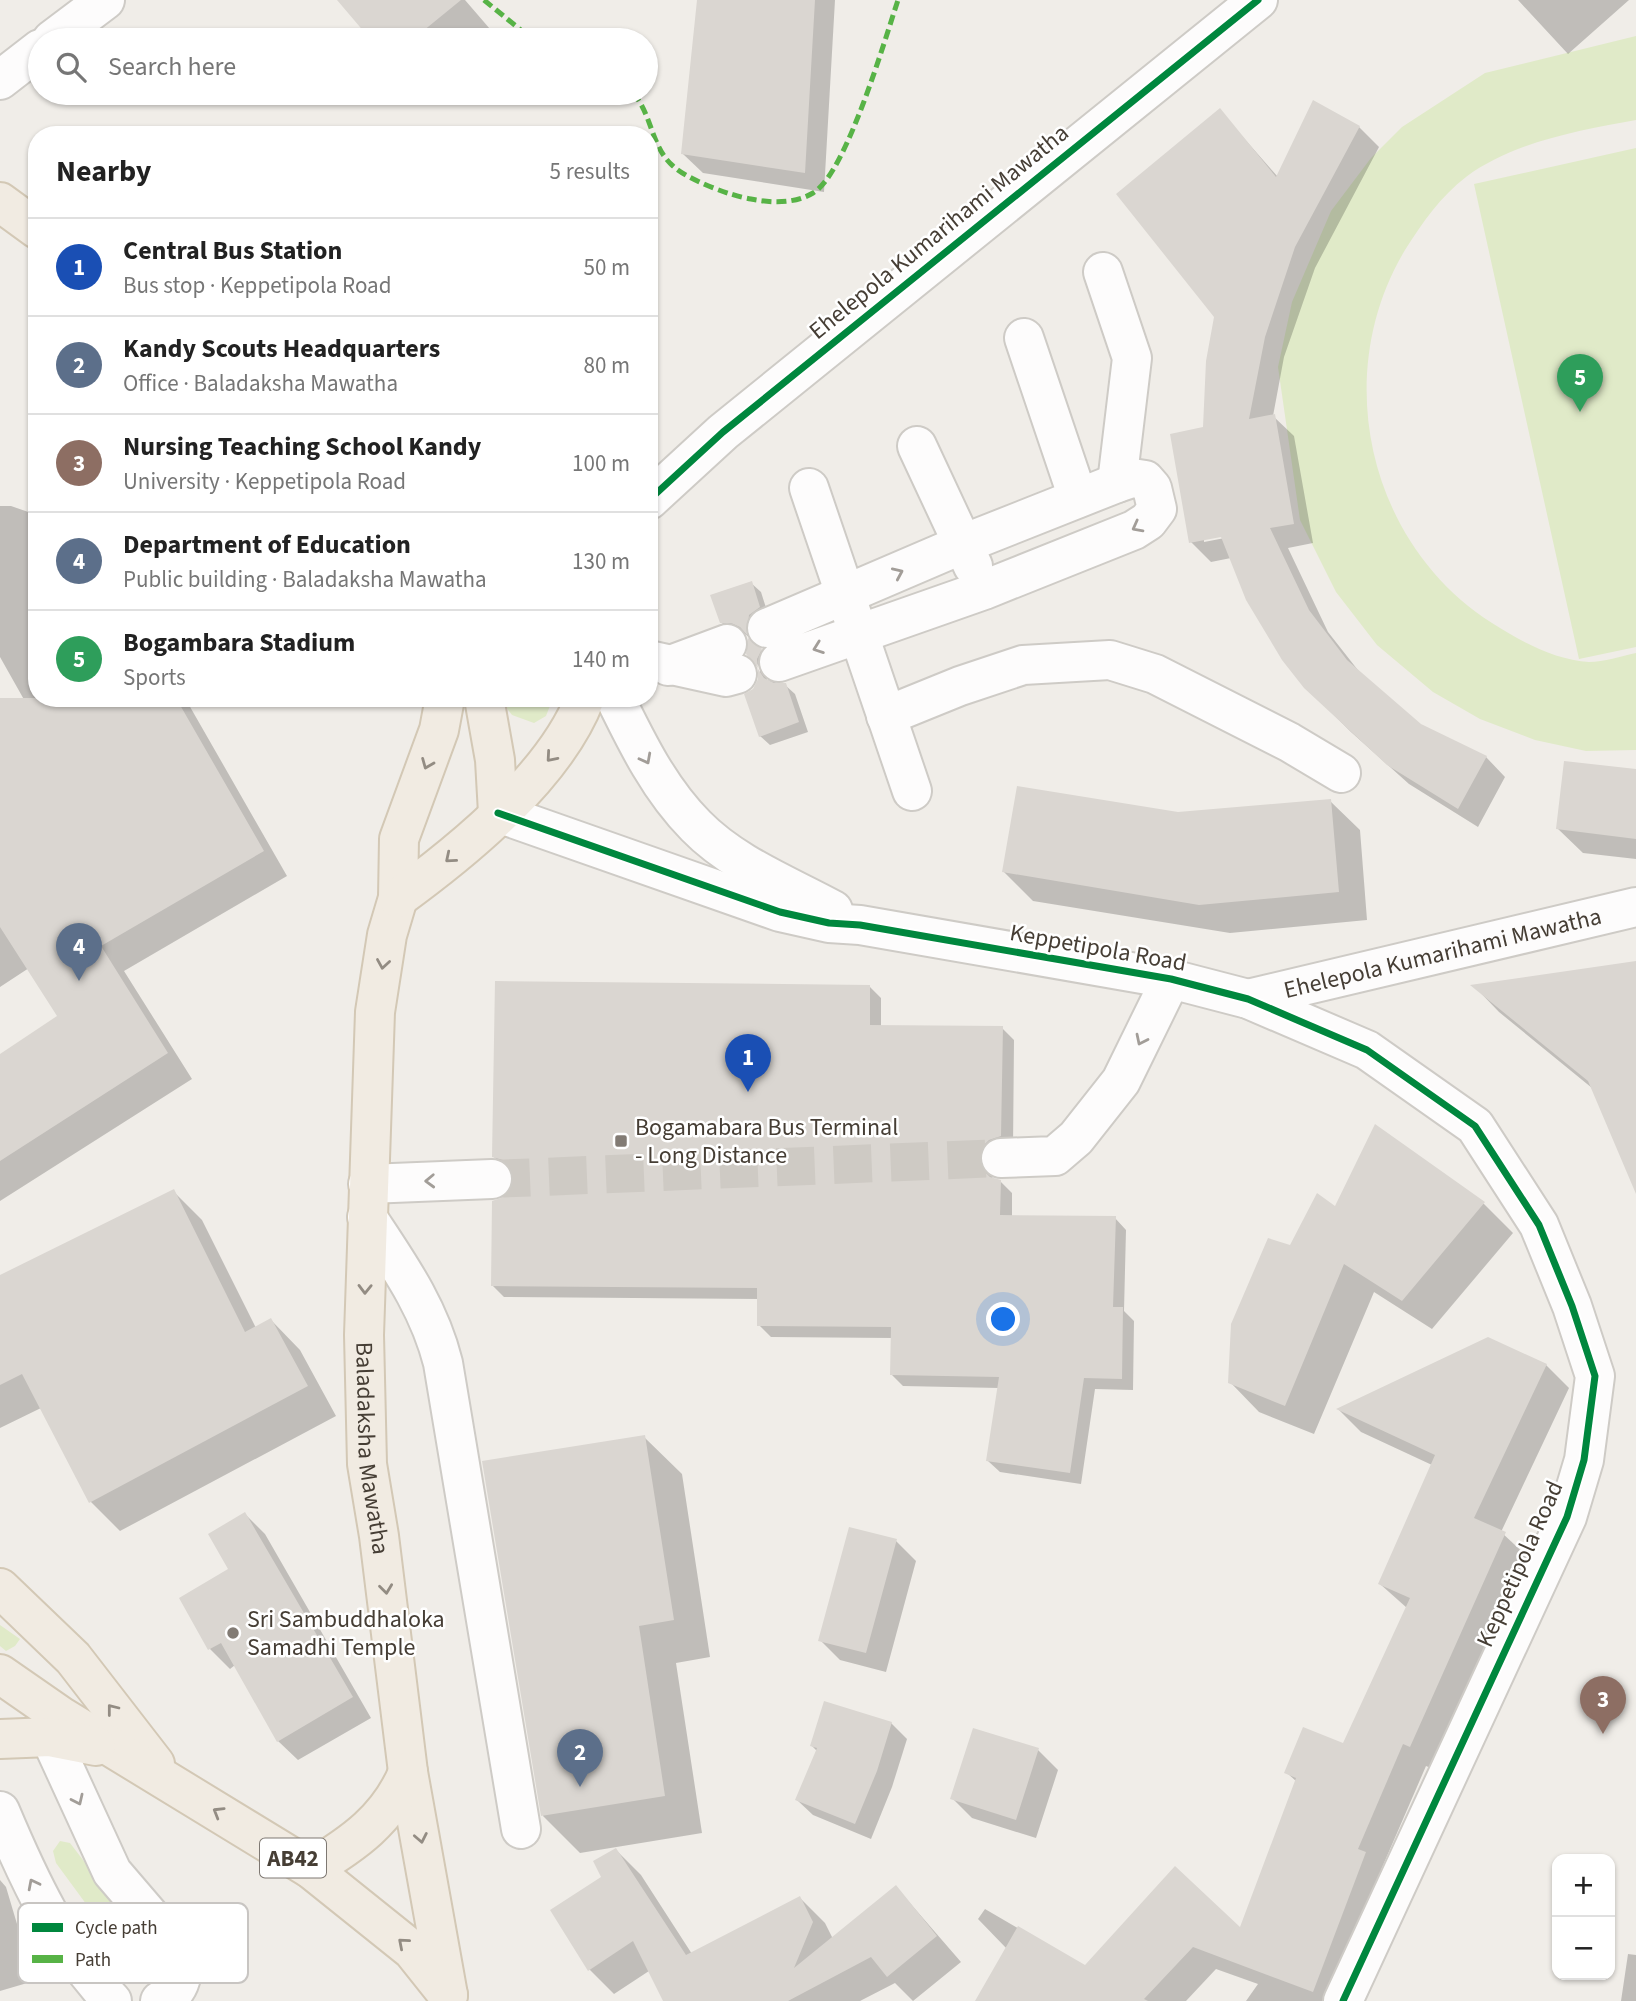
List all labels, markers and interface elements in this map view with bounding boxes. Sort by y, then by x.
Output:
search box [28,28,658,105]
icon: search [52,48,90,86]
text: Search here [108,48,236,85]
street label: Ehelepola Kumarihami Mawatha [802,116,1076,348]
text: Nearby [56,150,151,193]
text: 5 results [550,155,630,188]
text: Central Bus Station [123,232,342,269]
text: 1 [73,251,85,284]
text: 50 m [583,251,630,284]
text: Bus stop · Keppetipola Road [123,269,391,302]
text: Kandy Scouts Headquarters [123,330,440,367]
text: 2 [73,349,85,382]
text: 80 m [583,349,630,382]
pin: 5 [1557,354,1603,412]
text: Office · Baladaksha Mawatha [123,367,398,400]
text: Nursing Teaching School Kandy [123,428,481,465]
text: 3 [73,447,85,480]
text: 100 m [572,447,630,480]
text: University · Keppetipola Road [123,465,406,498]
one-way arrow [1132,519,1144,532]
text: Department of Education [123,526,411,563]
text: 4 [73,545,85,578]
text: 130 m [572,545,630,578]
text: Public building · Baladaksha Mawatha [123,563,487,596]
one-way arrow [891,567,903,581]
text: Bogambara Stadium [123,624,355,661]
one-way arrow [813,640,825,654]
text: 5 [73,643,85,676]
text: 140 m [572,643,630,676]
text: Sports [123,661,186,694]
one-way arrow [547,749,559,762]
one-way arrow [638,752,652,764]
one-way arrow [421,756,435,769]
one-way arrow [445,850,458,862]
street label: Ehelepola Kumarihami Mawatha [1280,898,1605,1007]
street label: Keppetipola Road [1007,915,1189,981]
pin: 4 [56,923,102,981]
one-way arrow [376,958,391,970]
one-way arrow [1136,1033,1150,1045]
pin: 1 [725,1034,771,1092]
place label: Bogamabara Bus Terminal - Long Distance [635,1110,898,1173]
marker: Bogamabara Bus Terminal - Long Distance [613,1133,629,1149]
one-way arrow [424,1173,435,1188]
one-way arrow [358,1284,373,1295]
your location [986,1302,1020,1336]
street label: Baladaksha Mawatha [347,1341,399,1556]
street label: Keppetipola Road [1468,1475,1572,1653]
one-way arrow [378,1583,393,1594]
place label: Sri Sambuddhaloka Samadhi Temple [247,1602,445,1665]
marker: Sri Sambuddhaloka Samadhi Temple [225,1625,241,1641]
pin: 3 [1580,1676,1626,1734]
one-way arrow [108,1704,121,1717]
pin: 2 [557,1729,603,1787]
one-way arrow [70,1793,84,1805]
one-way arrow [212,1808,225,1821]
one-way arrow [412,1832,427,1844]
road number: AB42 [260,1839,326,1878]
map controls [1552,1854,1615,1980]
button: + [1552,1854,1615,1917]
one-way arrow [27,1879,41,1891]
legend [18,1903,248,1983]
text: Cycle path [75,1915,157,1942]
button: − [1552,1917,1615,1980]
one-way arrow [399,1939,412,1951]
text: Path [75,1947,111,1974]

